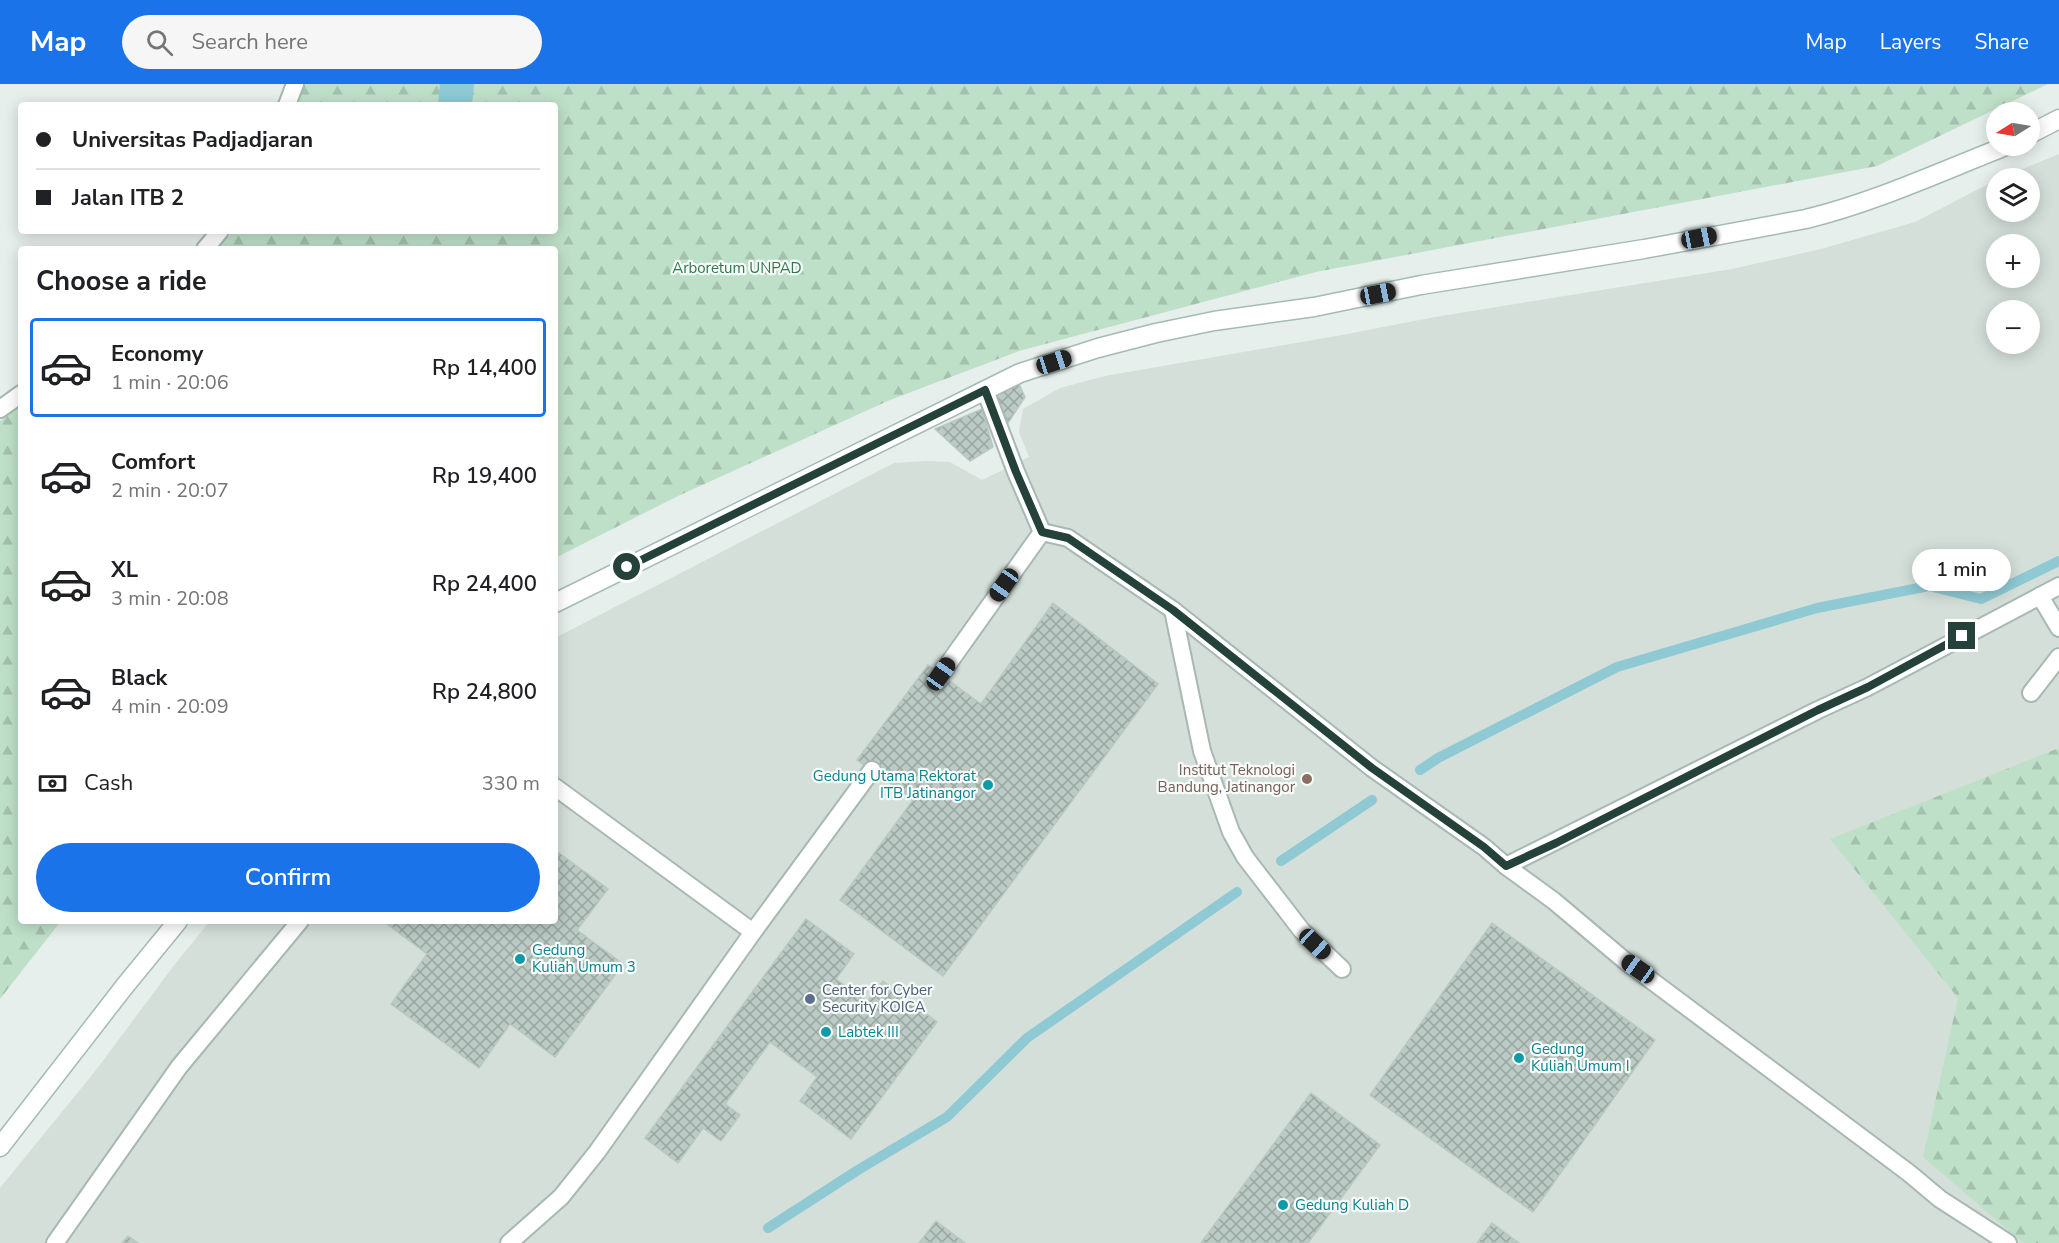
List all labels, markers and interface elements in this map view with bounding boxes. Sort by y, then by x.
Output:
search box [122,15,542,69]
text: Map [30,23,86,61]
icon: search [143,26,176,59]
text: Search here [191,27,308,57]
text: Map [1805,28,1847,56]
text: Layers [1880,28,1941,56]
text: Share [1974,28,2029,56]
north arrow [1986,102,2040,156]
map controls [1986,102,2040,354]
text: Universitas Padjadjaran [72,125,313,155]
button: layers [1986,168,2040,222]
text: Jalan ITB 2 [72,183,184,213]
car [1680,226,1718,250]
button: + [1986,234,2040,288]
park label: Arboretum UNPAD [672,258,802,278]
text: Choose a ride [36,263,207,300]
car [1359,282,1397,306]
button: − [1986,300,2040,354]
text: Economy [111,339,203,369]
icon: car [39,341,93,395]
car [1034,348,1074,376]
text: Rp 14,400 [432,353,537,383]
text: 1 min · 20:06 [111,369,229,396]
text: Comfort [111,447,195,477]
icon: car [39,449,93,503]
text: Rp 19,400 [432,461,537,491]
text: 2 min · 20:07 [111,477,229,504]
callout: 1 min [1912,549,2012,591]
route start [613,553,640,580]
text: XL [111,555,138,585]
text: 1 min [1936,556,1987,583]
icon: car [39,557,93,611]
car [986,565,1022,605]
text: Rp 24,400 [432,569,537,599]
text: 3 min · 20:08 [111,585,229,612]
route end [1948,622,1975,649]
car [923,654,959,694]
text: Black [111,663,167,693]
icon: car [39,665,93,719]
text: Rp 24,800 [432,677,537,707]
text: 4 min · 20:09 [111,693,229,720]
place label: Institut Teknologi Bandung, Jatinangor [1158,760,1296,797]
place label: Gedung Utama Rektorat ITB Jatinangor [813,766,977,803]
icon: cash [36,767,69,800]
text: Cash [84,768,133,798]
text: 330 m [482,770,540,797]
marker: Institut Teknologi Bandung, Jatinangor [1300,772,1314,786]
marker: Gedung Utama Rektorat ITB Jatinangor [981,778,995,792]
button: Confirm [36,843,540,912]
car [1296,925,1334,963]
place label: Gedung Kuliah Umum 3 [532,940,636,977]
car [1618,951,1658,987]
marker: Gedung Kuliah Umum 3 [513,952,527,966]
place label: Center for Cyber Security KOICA [822,980,933,1017]
marker: Center for Cyber Security KOICA [803,992,817,1006]
place label: Labtek III [838,1022,899,1042]
marker: Labtek III [819,1025,833,1039]
place label: Gedung Kuliah Umum I [1531,1039,1630,1076]
marker: Gedung Kuliah Umum I [1512,1051,1526,1065]
place label: Gedung Kuliah D [1295,1195,1409,1215]
marker: Gedung Kuliah D [1276,1198,1290,1212]

